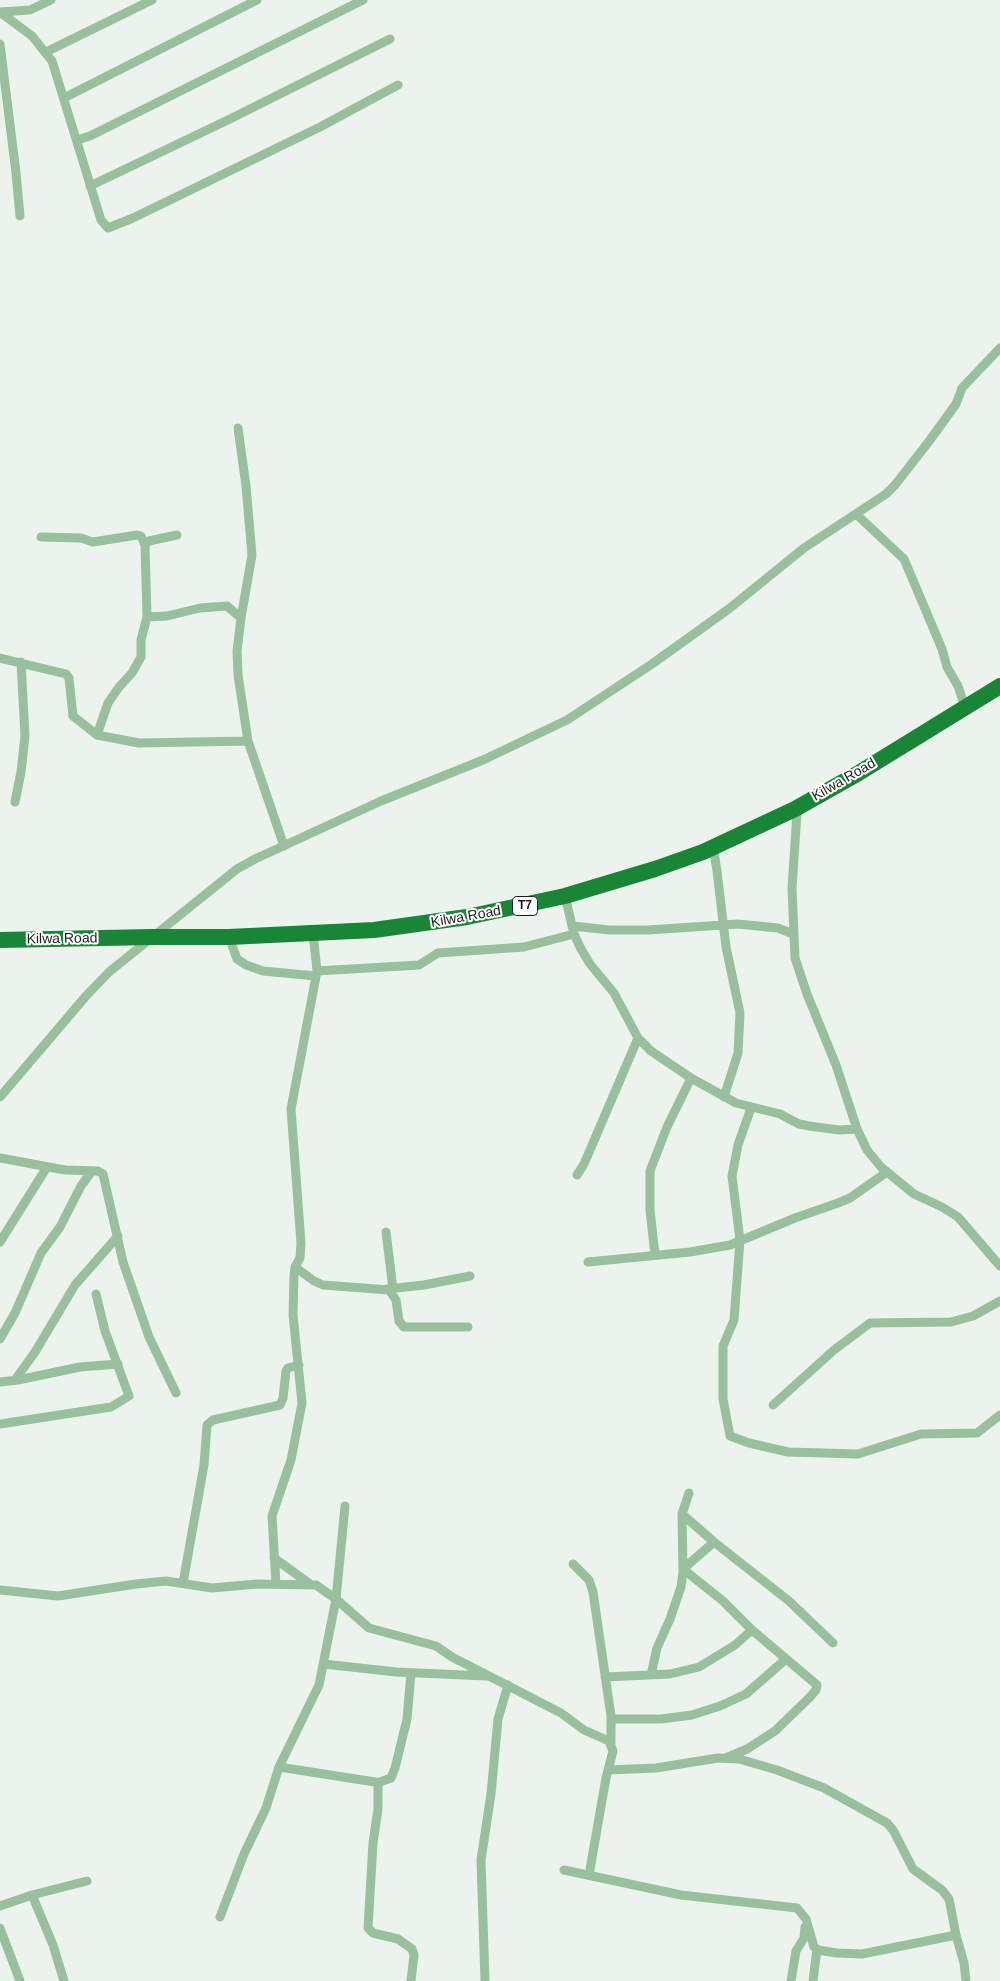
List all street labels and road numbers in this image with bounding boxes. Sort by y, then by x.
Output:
street label: Kilwa Road [809,755,879,805]
road number: T7 [512,896,538,916]
street label: Kilwa Road [430,903,502,931]
street label: Kilwa Road [26,930,98,948]

